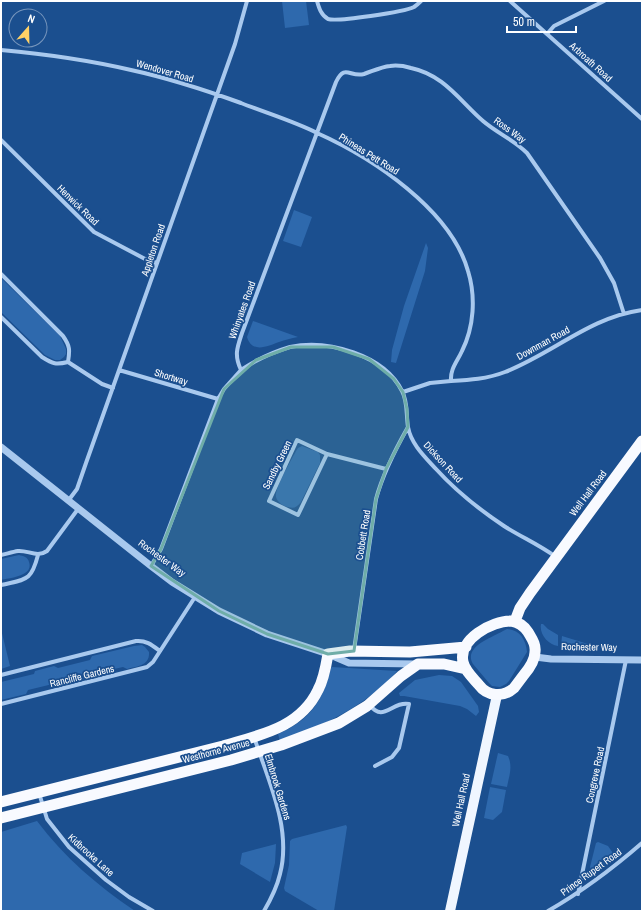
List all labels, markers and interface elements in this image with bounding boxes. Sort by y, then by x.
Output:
north arrow [8,8,48,48]
scale bar [507,8,576,34]
text: N [26,11,37,26]
text: 50 m [513,14,535,30]
street label: Arbroath Road [566,39,615,85]
street label: Wendover Road [135,57,195,85]
street label: Ross Way [491,114,530,147]
street label: Phineas Pett Road [336,130,402,178]
street label: Henwick Road [54,182,102,228]
street label: Appleton Road [138,222,168,279]
street label: Whinyates Road [226,279,258,341]
street label: Downman Road [514,323,572,363]
street label: Shortway [153,366,190,388]
street label: Sandby Green [260,438,294,492]
street label: Dickson Road [421,439,465,485]
street label: Well Hall Road [567,467,609,519]
street label: Cobbett Road [353,509,373,561]
street label: Rochester Way [136,536,189,580]
street label: Rochester Way [561,640,618,654]
street label: Rancliffe Gardens [48,662,116,690]
street label: Westhorne Avenue [181,736,251,766]
street label: Congreve Road [583,746,607,804]
street label: Elmbrook Gardens [262,752,294,822]
street label: Well Hall Road [449,772,473,828]
street label: Kidbrooke Lane [65,831,117,879]
street label: Prince Rupert Road [558,845,624,899]

